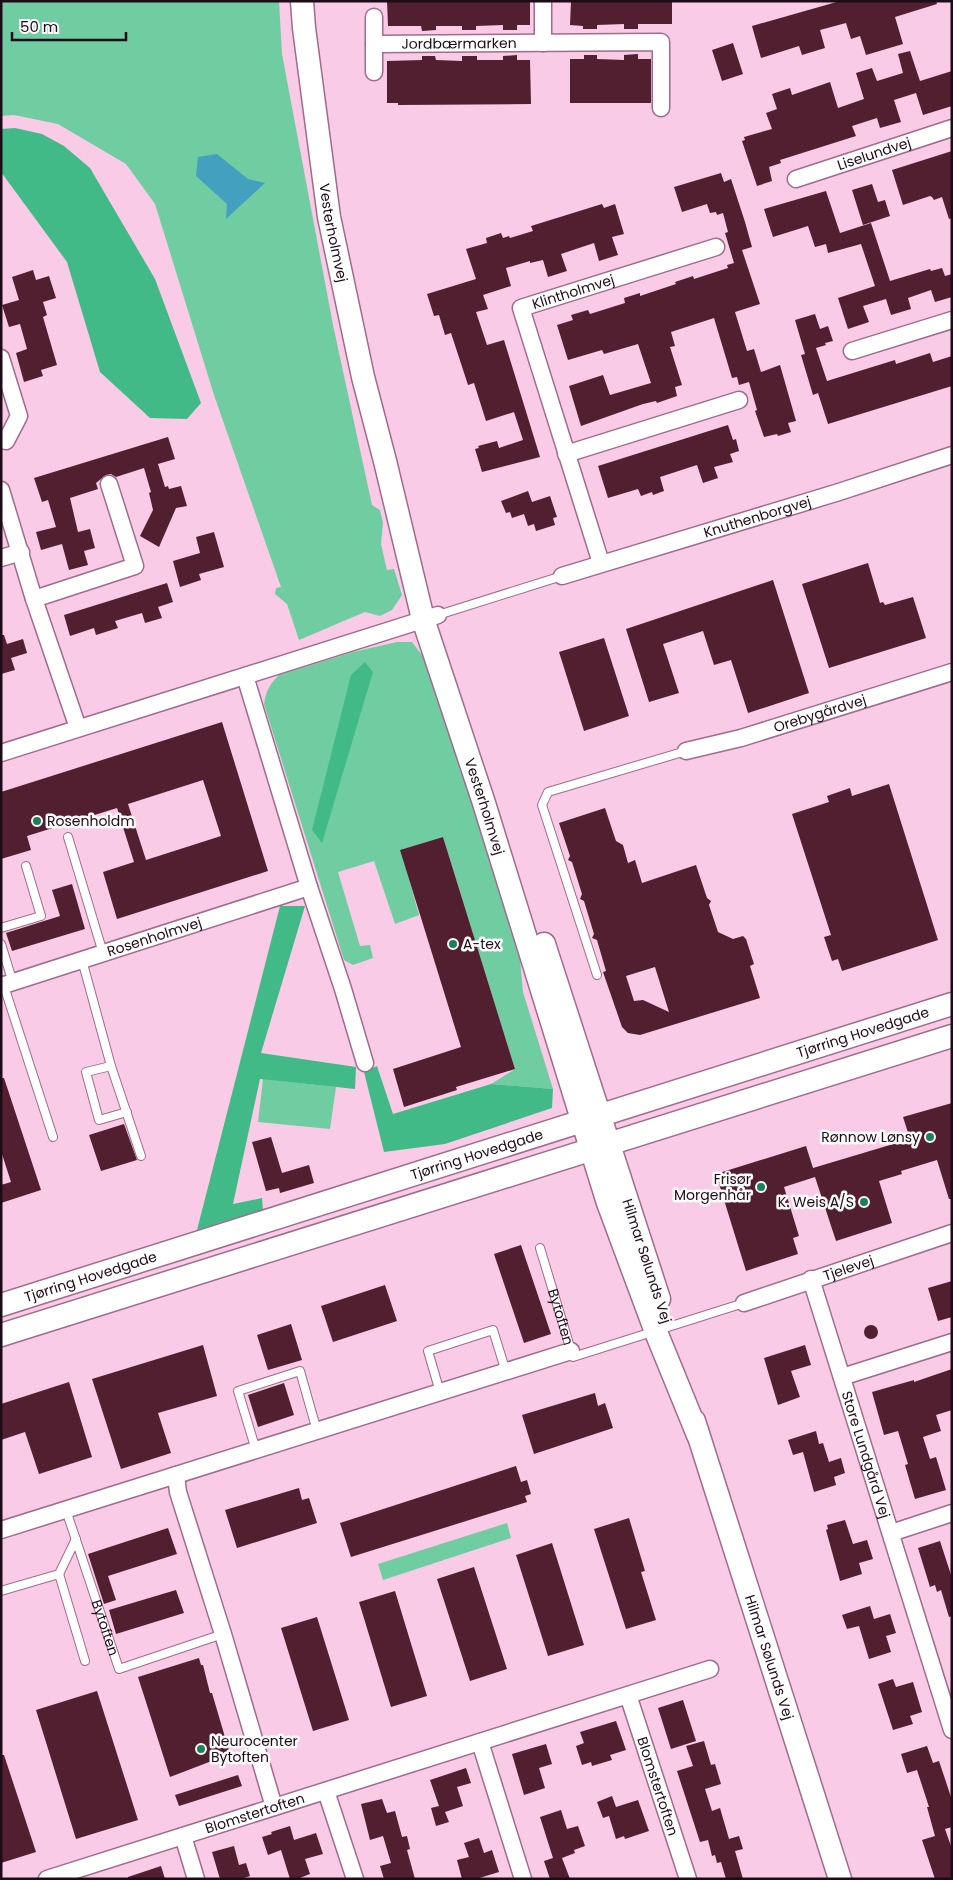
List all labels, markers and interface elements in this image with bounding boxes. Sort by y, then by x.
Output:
scale bar [12,10,126,42]
text: 50 m [20,16,58,37]
street label: Jordbærmarken [401,33,517,54]
street label: Liselundvej [835,132,913,175]
street label: Vesterholmvej [315,182,353,284]
street label: Klintholmvej [530,269,617,314]
street label: Knuthenborgvej [701,491,813,543]
street label: Orebygårdvej [771,690,869,737]
street label: Vesterholmvej [460,756,509,857]
place label: Rosenholdm [47,811,135,831]
marker: Rosenholdm [31,815,43,827]
street label: Rosenholmvej [104,912,204,961]
place label: A-tex [463,934,501,954]
marker: A-tex [447,938,459,950]
street label: Tjørring Hovedgade [794,1002,932,1063]
street label: Tjørring Hovedgade [408,1124,546,1185]
place label: Rønnow Lønsy [821,1127,920,1147]
marker: Rønnow Lønsy [924,1131,936,1143]
place label: Frisør Morgenhår [674,1169,751,1205]
marker: Frisør Morgenhår [755,1181,767,1193]
place label: K. Weis A/S [778,1192,854,1212]
street label: Hilmar Sølunds Vej [617,1196,677,1326]
marker: K. Weis A/S [858,1196,870,1208]
street label: Tjørring Hovedgade [22,1246,160,1307]
street label: Tjelevej [820,1250,876,1286]
street label: Bytoften [543,1286,579,1348]
street label: Store Lundgård Vej [837,1388,895,1521]
street label: Hilmar Sølunds Vej [740,1592,799,1722]
street label: Bytoften [87,1597,124,1658]
place label: Neurocenter Bytoften [211,1731,298,1767]
street label: Blomstertoften [632,1734,683,1838]
marker: Neurocenter Bytoften [195,1743,207,1755]
street label: Blomstertoften [203,1788,307,1838]

